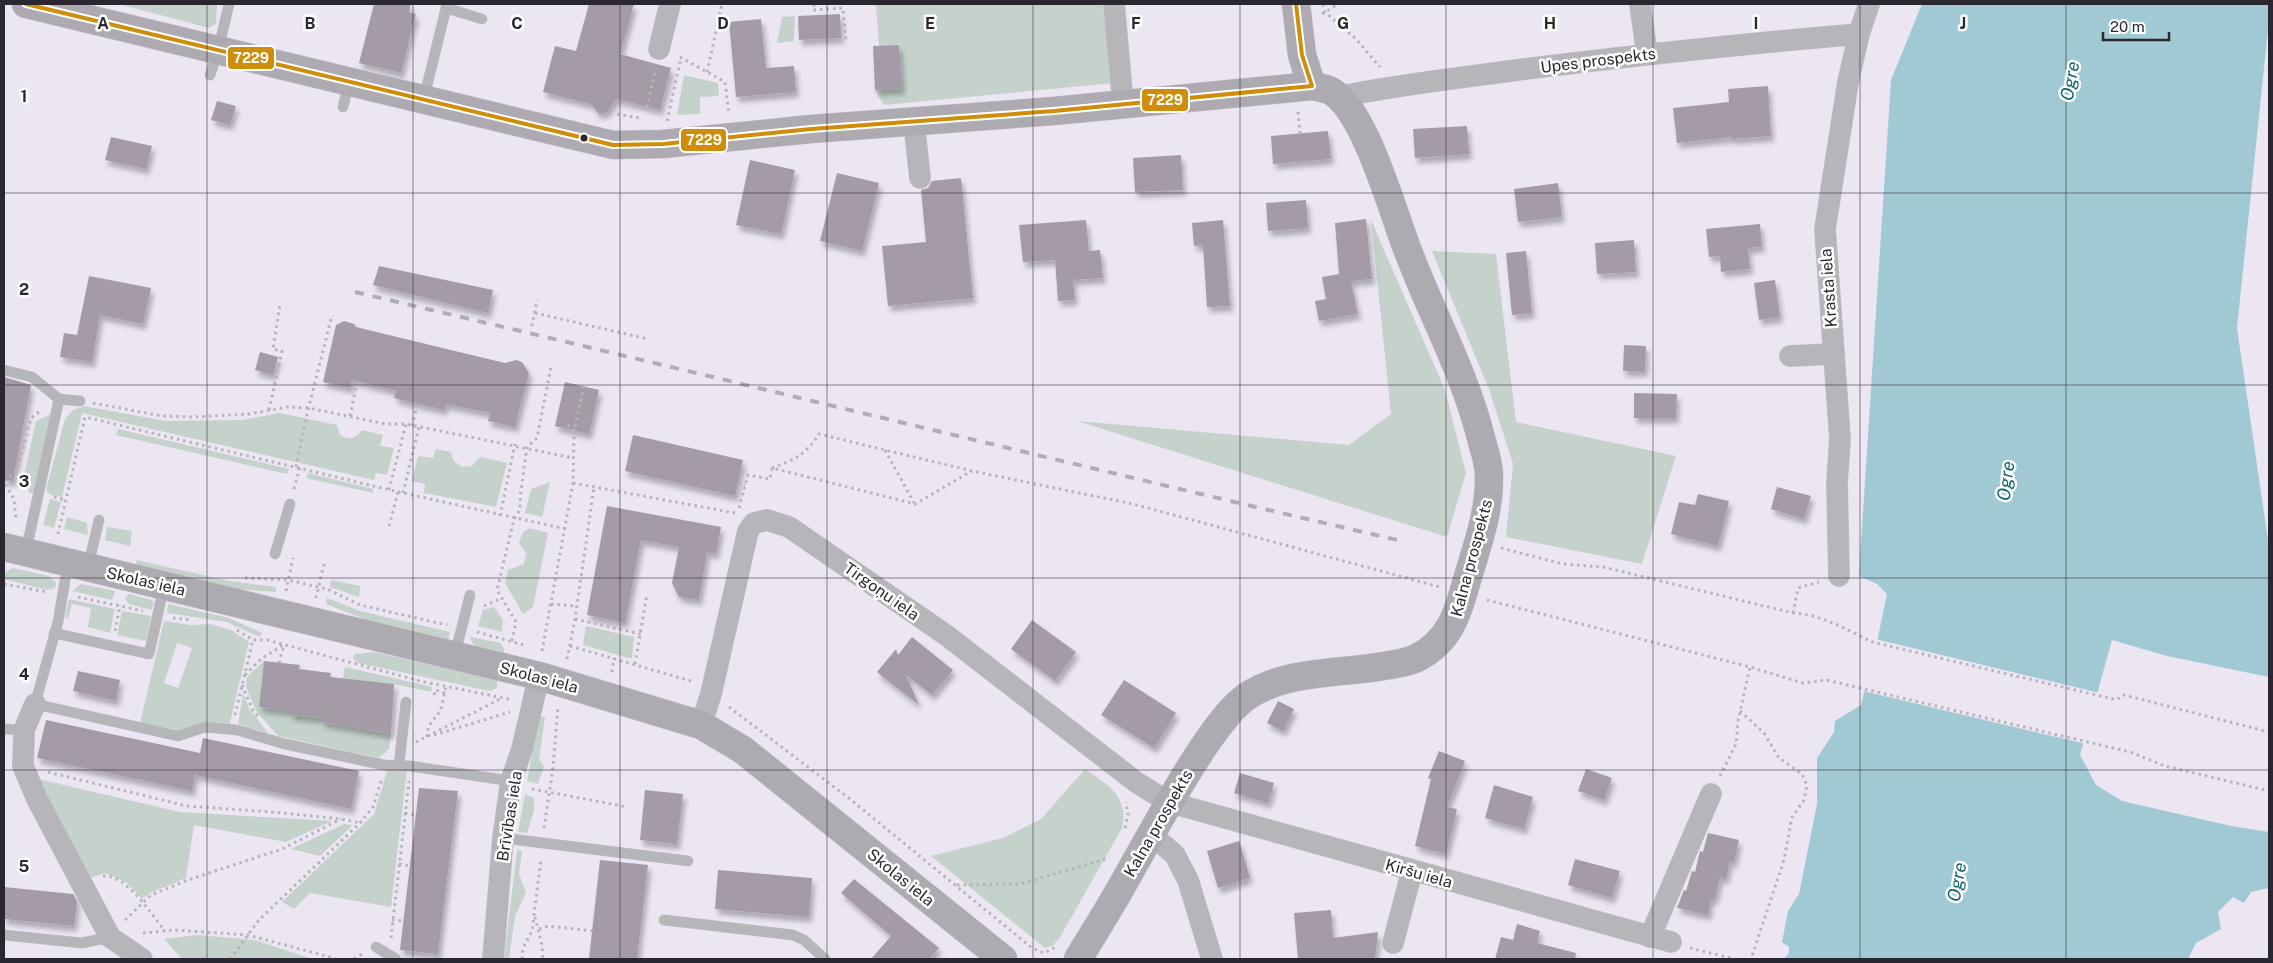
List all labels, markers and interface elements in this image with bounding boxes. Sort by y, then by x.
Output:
scale bar [2103,10,2169,42]
text: A [97,14,109,33]
text: B [305,14,316,33]
text: C [511,14,523,33]
text: D [717,14,729,33]
text: E [925,14,935,33]
text: F [1131,14,1141,33]
text: G [1337,14,1349,33]
text: H [1544,14,1556,33]
text: I [1754,14,1758,33]
text: J [1960,14,1966,33]
text: 20 m [2110,18,2145,35]
street label: Upes prospekts [1539,44,1657,77]
line badge: 7229 [227,46,275,70]
text: 7229 [233,50,269,66]
water label: Ogre [2056,59,2083,102]
text: 1 [21,87,27,106]
line badge: 7229 [1141,88,1189,112]
text: 7229 [1147,92,1183,108]
line badge: 7229 [680,128,727,152]
text: 7229 [686,132,722,148]
unlabelled marker [579,133,589,143]
street label: Krasta iela [1816,248,1841,328]
text: 2 [19,280,29,299]
water label: Ogre [1993,460,2018,502]
text: 3 [19,472,29,491]
street label: Kalna prospekts [1447,497,1496,619]
street label: Tirgoņu iela [840,559,923,624]
street label: Skolas iela [105,563,187,600]
street label: Skolas iela [498,658,580,697]
text: 4 [19,665,30,684]
street label: Kalna prospekts [1120,766,1197,880]
street label: Brīvības iela [493,770,526,863]
street label: Skolas iela [863,845,938,910]
street label: Ķiršu iela [1383,855,1455,892]
text: 5 [19,857,30,876]
water label: Ogre [1943,860,1970,903]

